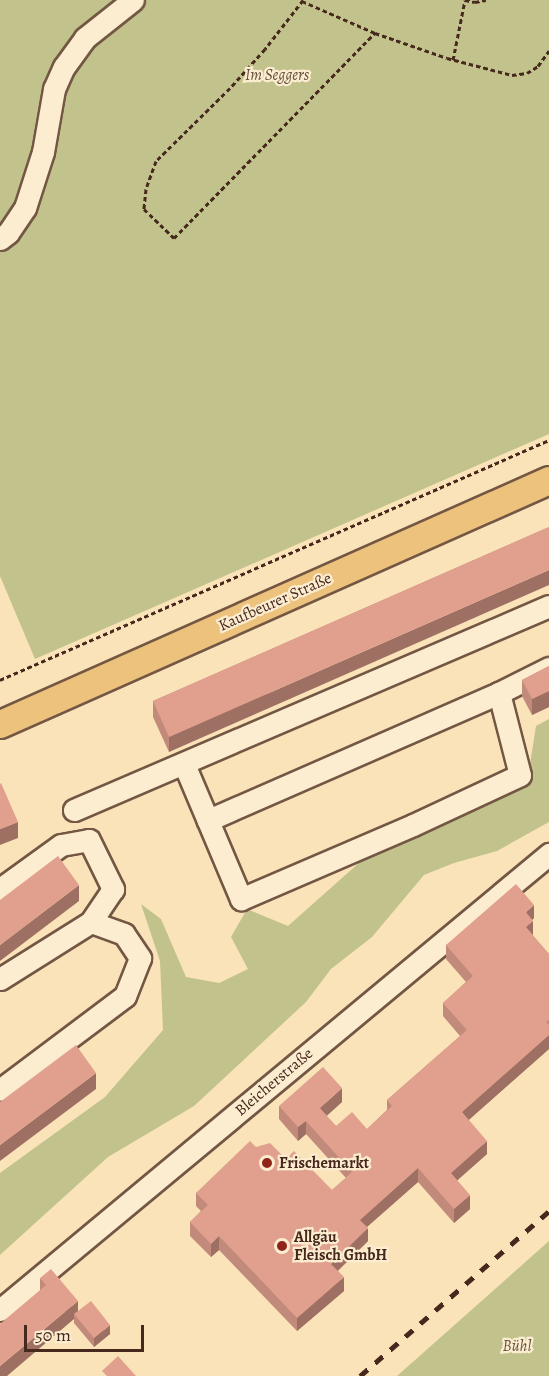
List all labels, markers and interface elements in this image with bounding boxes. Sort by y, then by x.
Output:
park label: Im Seggers [245,65,309,85]
street label: Kaufbeurer Straße [216,569,334,635]
street label: Bleicherstraße [231,1044,317,1120]
place label: Frischemarkt [279,1153,369,1173]
marker: Frischemarkt [260,1156,274,1170]
place label: Allgäu Fleisch GmbH [294,1227,387,1265]
marker: Allgäu Fleisch GmbH [275,1239,289,1253]
scale bar [27,1313,147,1351]
text: 50 m [35,1323,71,1347]
park label: Bühl [503,1336,531,1356]

